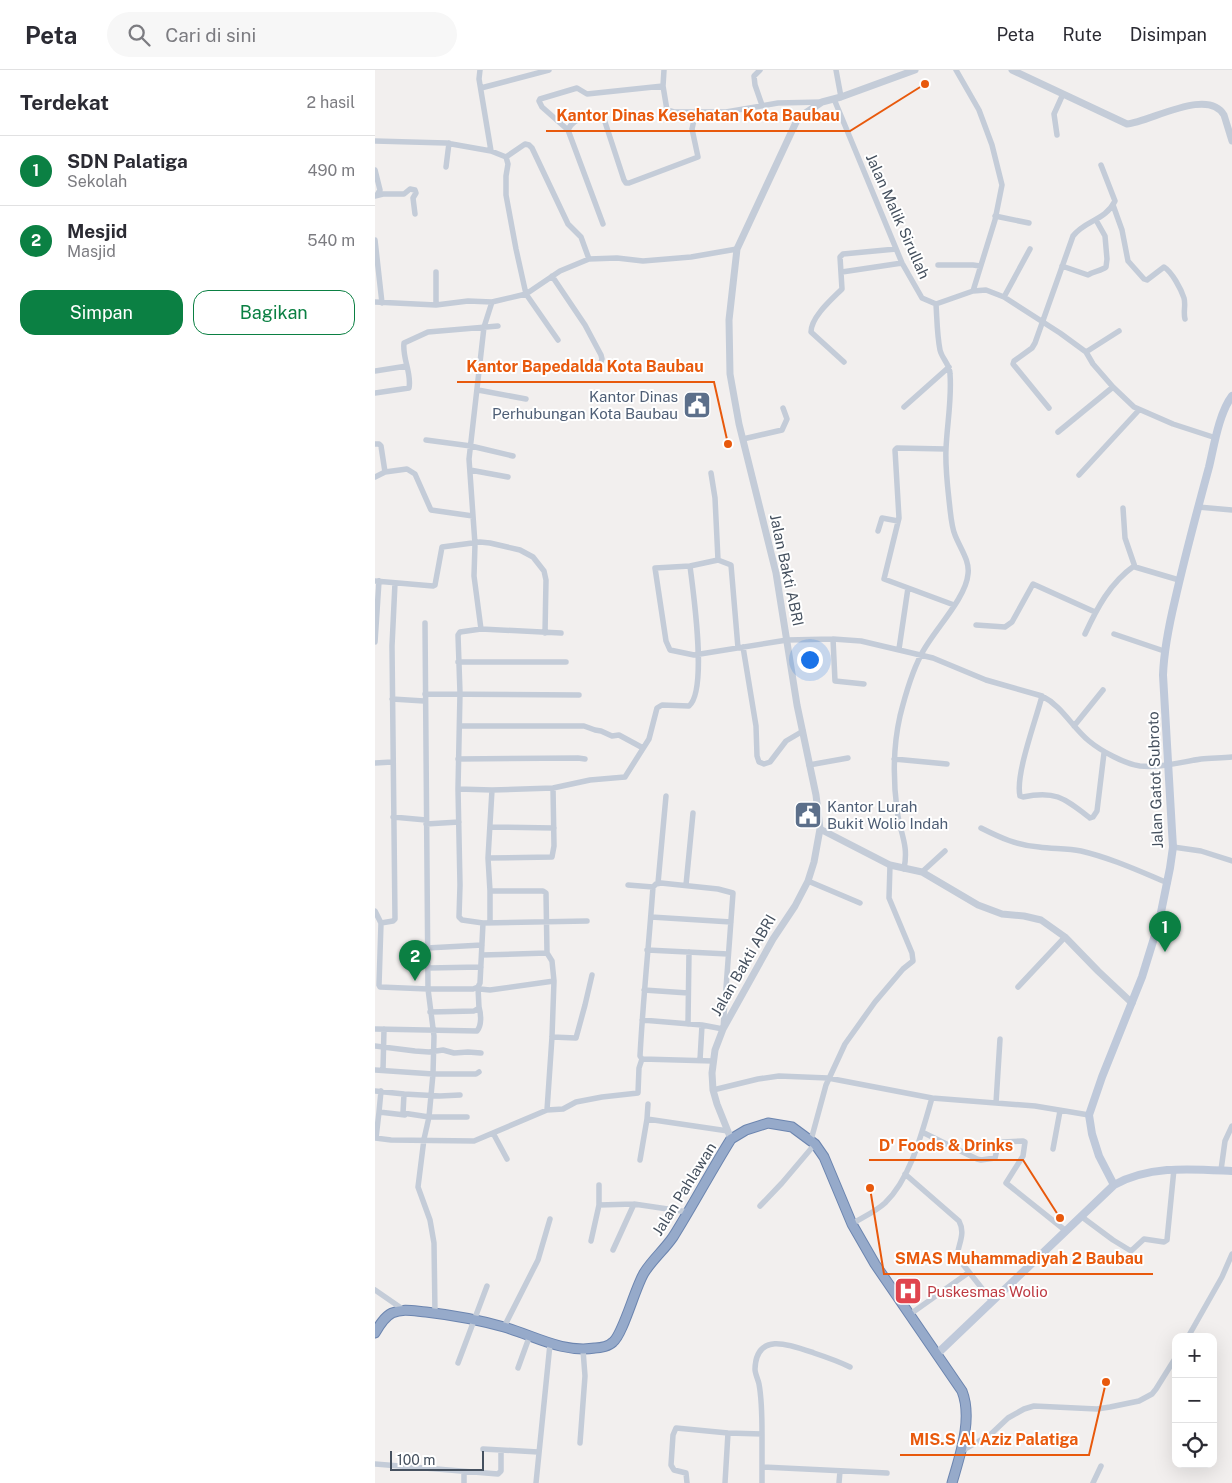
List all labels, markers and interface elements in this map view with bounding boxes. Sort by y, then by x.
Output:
search box [107,12,457,57]
text: Peta [25,21,77,49]
icon: search [125,21,153,49]
text: Cari di sini [165,24,256,46]
text: Peta [996,24,1034,45]
text: Rute [1062,24,1102,45]
text: Disimpan [1130,24,1207,45]
text: Terdekat [20,90,109,115]
text: 2 hasil [307,93,355,112]
callout: Kantor Dinas Kesehatan Kota Baubau [546,100,850,131]
text: Kantor Dinas Kesehatan Kota Baubau [556,106,840,125]
text: SDN Palatiga [67,150,188,172]
street label: Jalan Malik Sirullah [863,151,933,281]
text: 1 [33,161,39,180]
text: 490 m [308,161,355,180]
text: Sekolah [67,172,127,191]
text: Mesjid [67,220,127,242]
text: 2 [31,231,41,250]
text: 540 m [307,231,355,250]
text: Masjid [67,242,116,261]
button: Simpan [20,290,183,335]
button: Bagikan [193,290,355,335]
callout: Kantor Bapedalda Kota Baubau [457,351,714,382]
text: Kantor Bapedalda Kota Baubau [466,357,704,376]
place label: Kantor Dinas Perhubungan Kota Baubau [492,388,678,422]
public building icon: Kantor Dinas Perhubungan Kota Baubau [682,390,712,420]
street label: Jalan Bakti ABRI [767,512,807,628]
your location [797,647,823,673]
street label: Jalan Gatot Subroto [1144,711,1166,849]
place label: Kantor Lurah Bukit Wolio Indah [827,798,948,832]
public building icon: Kantor Lurah Bukit Wolio Indah [793,800,823,830]
street label: Jalan Bakti ABRI [707,911,779,1019]
pin: 1 [1149,911,1181,952]
pin: 2 [399,940,431,981]
callout: D' Foods & Drinks [869,1129,1023,1160]
text: D' Foods & Drinks [879,1136,1013,1155]
street label: Jalan Pahlawan [649,1139,719,1239]
callout: SMAS Muhammadiyah 2 Baubau [884,1243,1153,1274]
text: SMAS Muhammadiyah 2 Baubau [895,1249,1143,1268]
hospital icon: Puskesmas Wolio [893,1276,923,1306]
place label: Puskesmas Wolio [927,1283,1048,1300]
map controls [1172,1333,1217,1468]
button: + [1172,1333,1217,1378]
button: − [1172,1378,1217,1423]
button: locate [1172,1423,1217,1468]
callout: MIS.S Al Aziz Palatiga [900,1424,1089,1455]
text: MIS.S Al Aziz Palatiga [910,1430,1078,1449]
scale bar [390,1448,484,1471]
text: 100 m [397,1452,435,1468]

